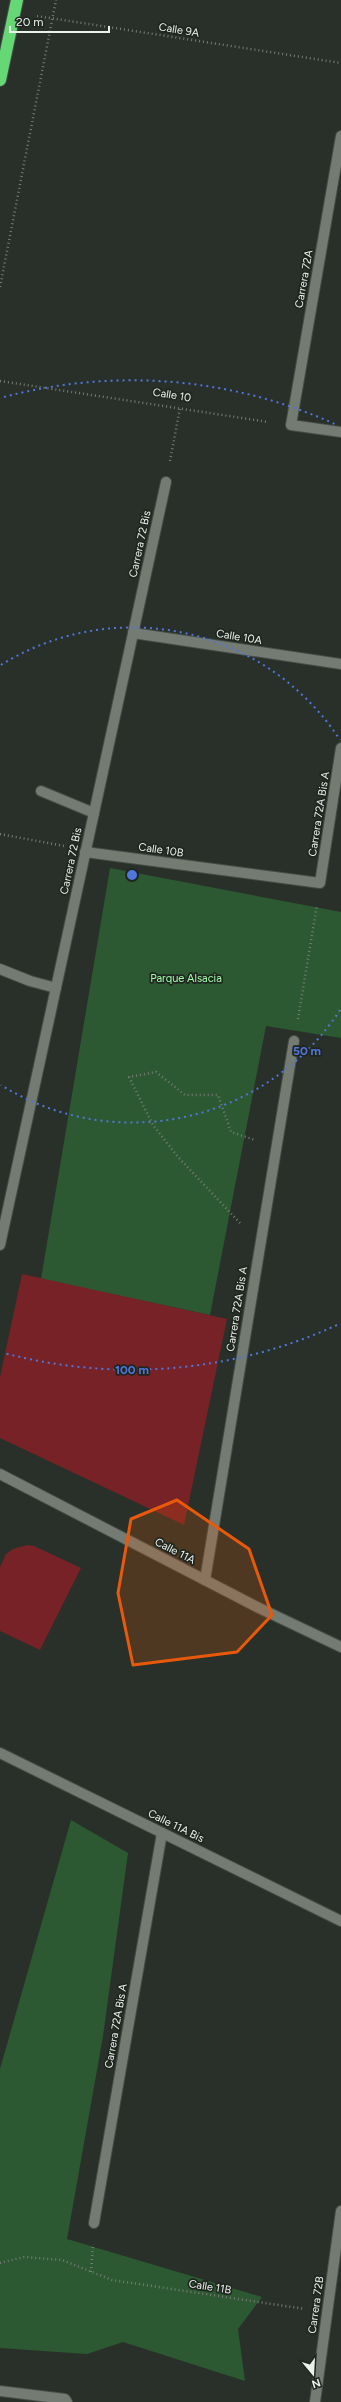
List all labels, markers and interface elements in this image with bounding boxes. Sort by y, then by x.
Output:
scale bar [10,8,109,34]
text: 20 m [16,15,44,29]
street label: Calle 9A [158,20,201,40]
street label: Carrera 72A [293,249,316,309]
street label: Calle 10 [152,386,192,404]
street label: Carrera 72 Bis [127,509,153,579]
street label: Calle 10A [215,627,263,647]
street label: Carrera 72A Bis A [306,770,332,857]
street label: Carrera 72 Bis [58,826,84,896]
street label: Calle 10B [138,840,185,860]
centre of rings [125,868,139,882]
park label: Parque Alsacia [150,972,222,985]
text: 50 m [293,1044,321,1058]
street label: Carrera 72A Bis A [224,1265,250,1352]
text: 100 m [115,1363,149,1377]
street label: Calle 11A [153,1535,198,1567]
street label: Calle 11A Bis [146,1807,206,1845]
street label: Carrera 72A Bis A [102,1982,130,2069]
street label: Carrera 72B [306,2275,326,2335]
street label: Calle 11B [188,2277,232,2297]
north arrow [293,2354,333,2394]
text: N [310,2376,322,2391]

